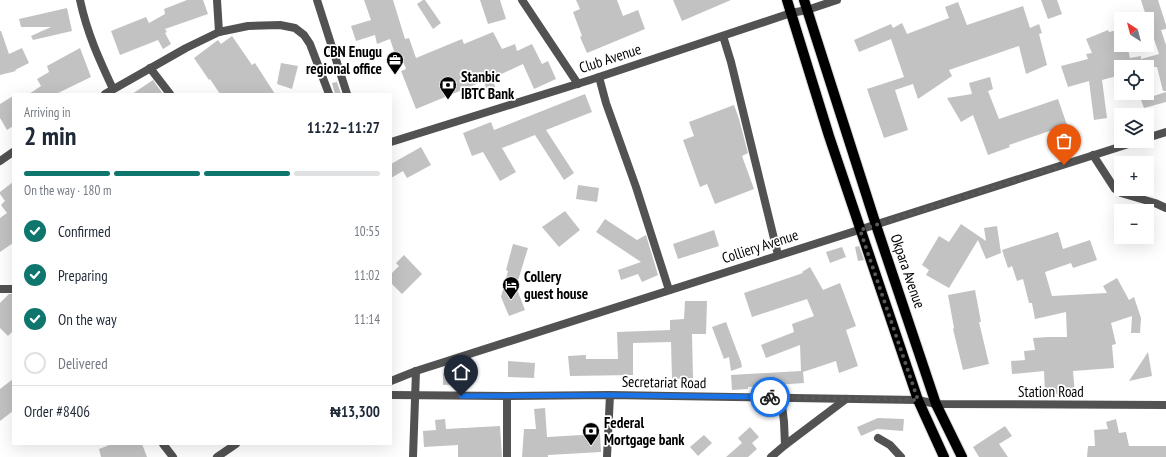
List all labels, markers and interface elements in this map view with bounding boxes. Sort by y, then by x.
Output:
north arrow [1114,12,1154,52]
map controls [1114,12,1154,244]
street label: Club Avenue [577,39,643,77]
place label: CBN Enugu regional office [306,42,382,78]
office icon: CBN Enugu regional office [385,50,405,75]
button: locate [1114,60,1154,100]
place label: Stanbic IBTC Bank [461,67,515,103]
bank icon: Stanbic IBTC Bank [438,75,458,100]
text: Arriving in [24,104,71,121]
button: layers [1114,108,1154,148]
text: 11:22–11:27 [307,118,380,137]
text: 2 min [24,119,77,152]
pin [1047,124,1081,165]
icon: bag [1053,130,1075,152]
button: + [1114,156,1154,196]
text: On the way · 180 m [24,182,111,199]
button: − [1114,204,1154,244]
icon: check [24,220,46,242]
text: Confirmed [58,222,111,241]
text: 10:55 [354,223,380,240]
street label: Colliery Avenue [719,225,801,267]
street label: Okpara Avenue [886,231,930,311]
icon: check [24,264,46,286]
text: Preparing [58,266,108,285]
text: 11:02 [354,267,380,284]
place label: Collery guest house [524,267,588,303]
hotel icon: Collery guest house [501,275,521,300]
icon: check [24,308,46,330]
text: On the way [58,310,117,329]
text: 11:14 [354,311,380,328]
text: Delivered [58,354,108,373]
pin [444,355,478,396]
icon: home [450,361,472,383]
street label: Secretariat Road [622,372,706,392]
courier [750,377,790,417]
street label: Station Road [1018,382,1084,401]
icon: bike [759,386,781,408]
text: Order #8406 [24,402,90,421]
text: ₦13,300 [330,402,380,421]
place label: Federal Mortgage bank [604,413,685,449]
bank icon: Federal Mortgage bank [581,421,601,446]

